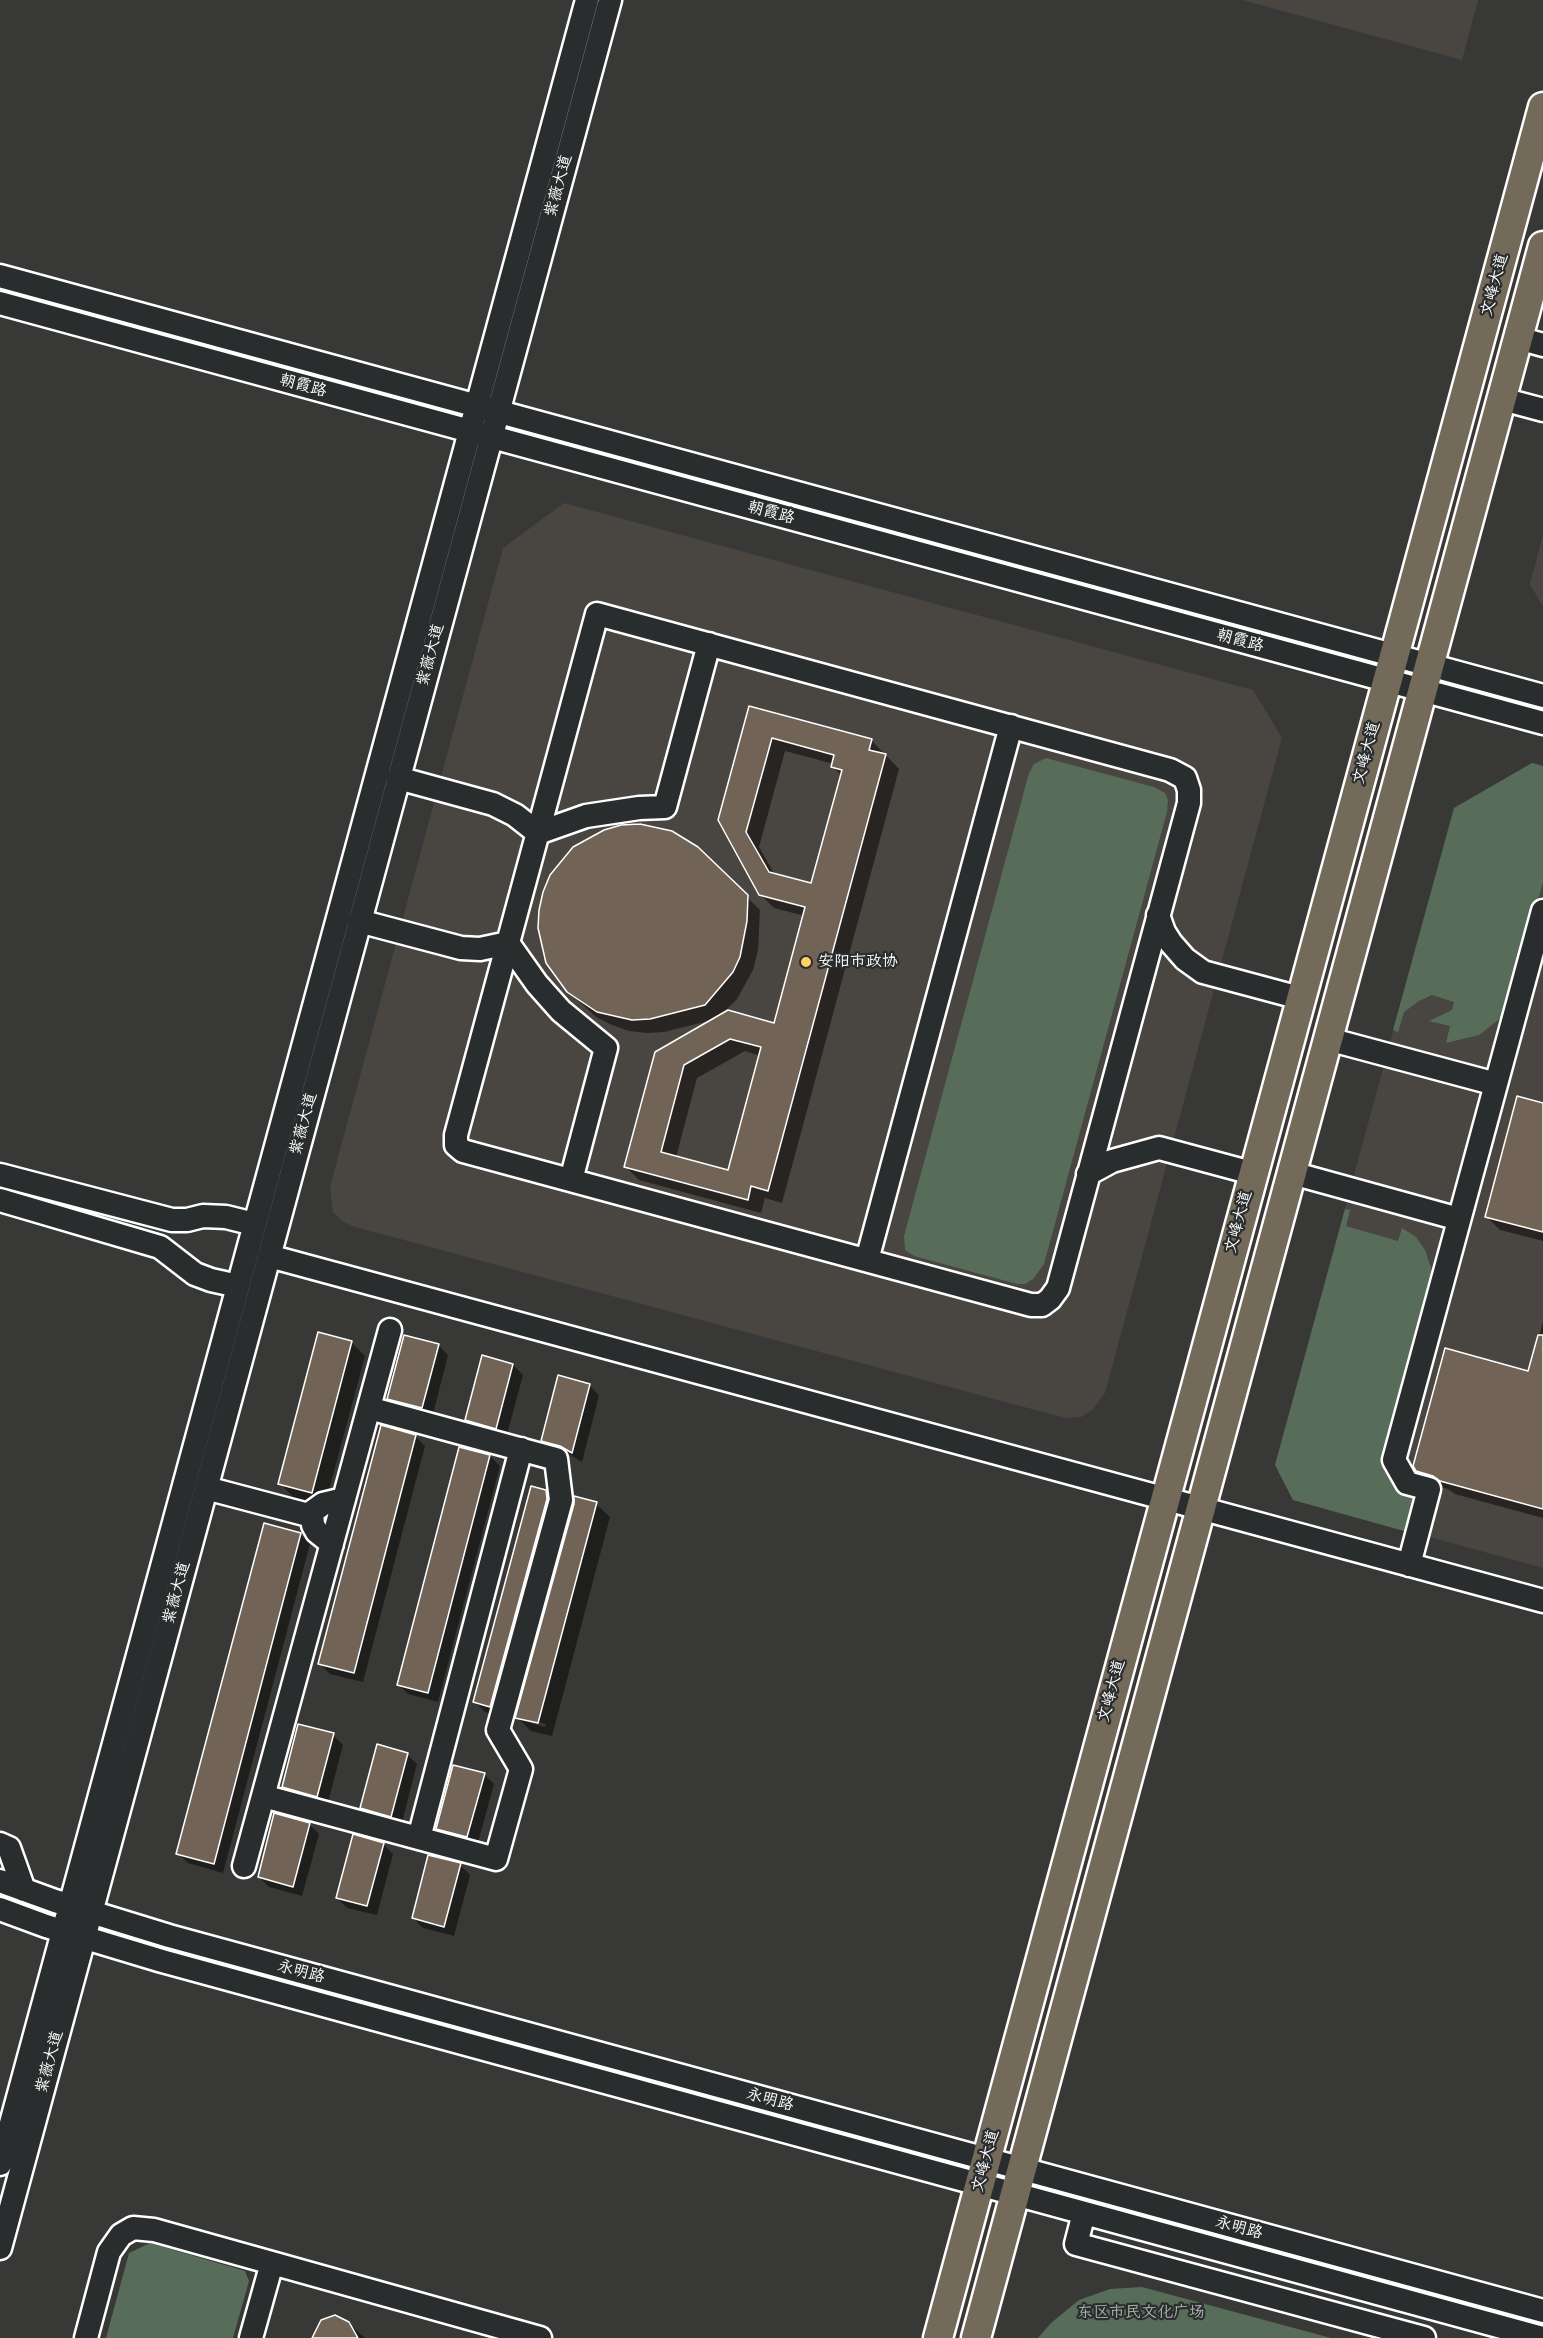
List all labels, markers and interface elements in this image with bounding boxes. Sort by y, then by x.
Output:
street label: 紫薇大道 [541,153,577,219]
street label: 文峰大道 [1477,252,1513,318]
street label: 朝霞路 [277,371,329,401]
street label: 朝霞路 [745,498,797,528]
street label: 紫薇大道 [413,622,449,688]
street label: 朝霞路 [1214,626,1266,656]
street label: 文峰大道 [1349,720,1385,786]
place label: 安阳市政协 [818,952,898,972]
marker: 安阳市政协 [799,955,813,969]
street label: 紫薇大道 [286,1091,322,1157]
street label: 文峰大道 [1221,1189,1257,1255]
street label: 紫薇大道 [159,1560,195,1626]
street label: 文峰大道 [1094,1658,1130,1724]
street label: 永明路 [275,1957,327,1987]
street label: 紫薇大道 [32,2029,68,2095]
street label: 永明路 [744,2085,796,2115]
street label: 文峰大道 [968,2128,1004,2194]
street label: 永明路 [1213,2213,1265,2243]
park label: 东区市民文化广场 [1077,2303,1205,2323]

